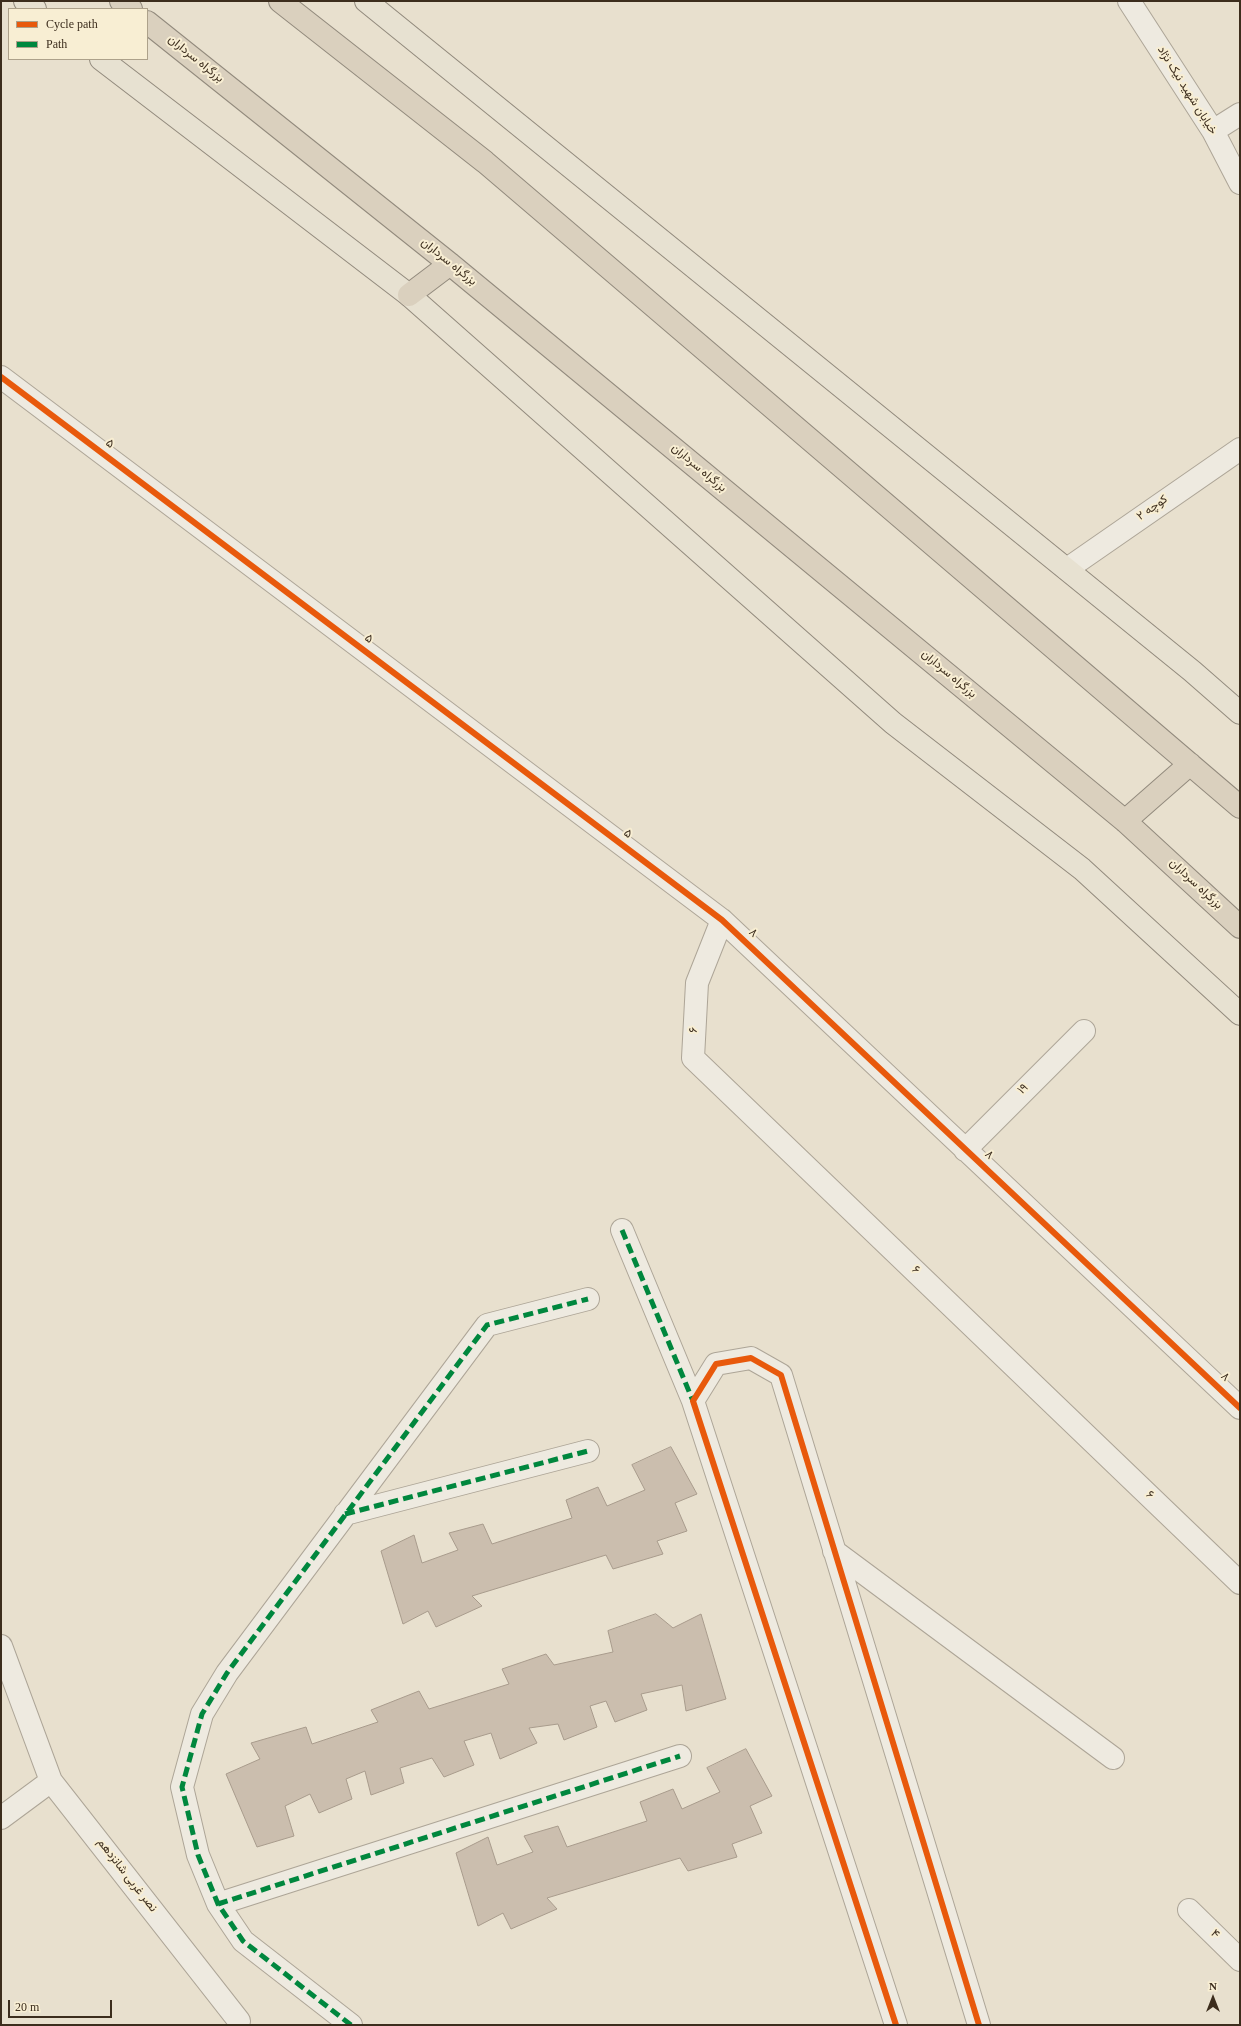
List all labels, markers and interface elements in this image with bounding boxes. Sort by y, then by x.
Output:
legend [8,8,148,60]
text: Cycle path [46,17,98,31]
street label: بزرگراه سرداران [164,33,226,87]
text: Path [46,37,67,51]
street label: خیابان شهید نیک نژاد [1153,44,1219,138]
street label: بزرگراه سرداران [417,236,479,290]
street label: ۵ [102,437,116,453]
street label: بزرگراه سرداران [667,442,729,496]
street label: کوچه ۲ [1135,493,1171,525]
street label: ۵ [361,632,375,648]
street label: بزرگراه سرداران [917,648,979,702]
street label: ۵ [620,827,634,843]
street label: بزرگراه سرداران [1165,857,1225,913]
street label: ۸ [745,926,759,942]
street label: ۶ [688,1027,702,1033]
street label: ۱۹ [1016,1082,1032,1098]
street label: ۸ [981,1148,995,1164]
street label: ۶ [908,1264,922,1278]
street label: ۸ [1217,1370,1231,1386]
street label: ۶ [1142,1489,1156,1503]
street label: نصر غربی شانزدهم [93,1836,159,1916]
street label: ۴ [1206,1927,1222,1943]
north arrow [1193,1978,1233,2018]
text: N [1209,1980,1217,1992]
scale bar [10,1992,114,2018]
text: 20 m [15,2000,39,2014]

